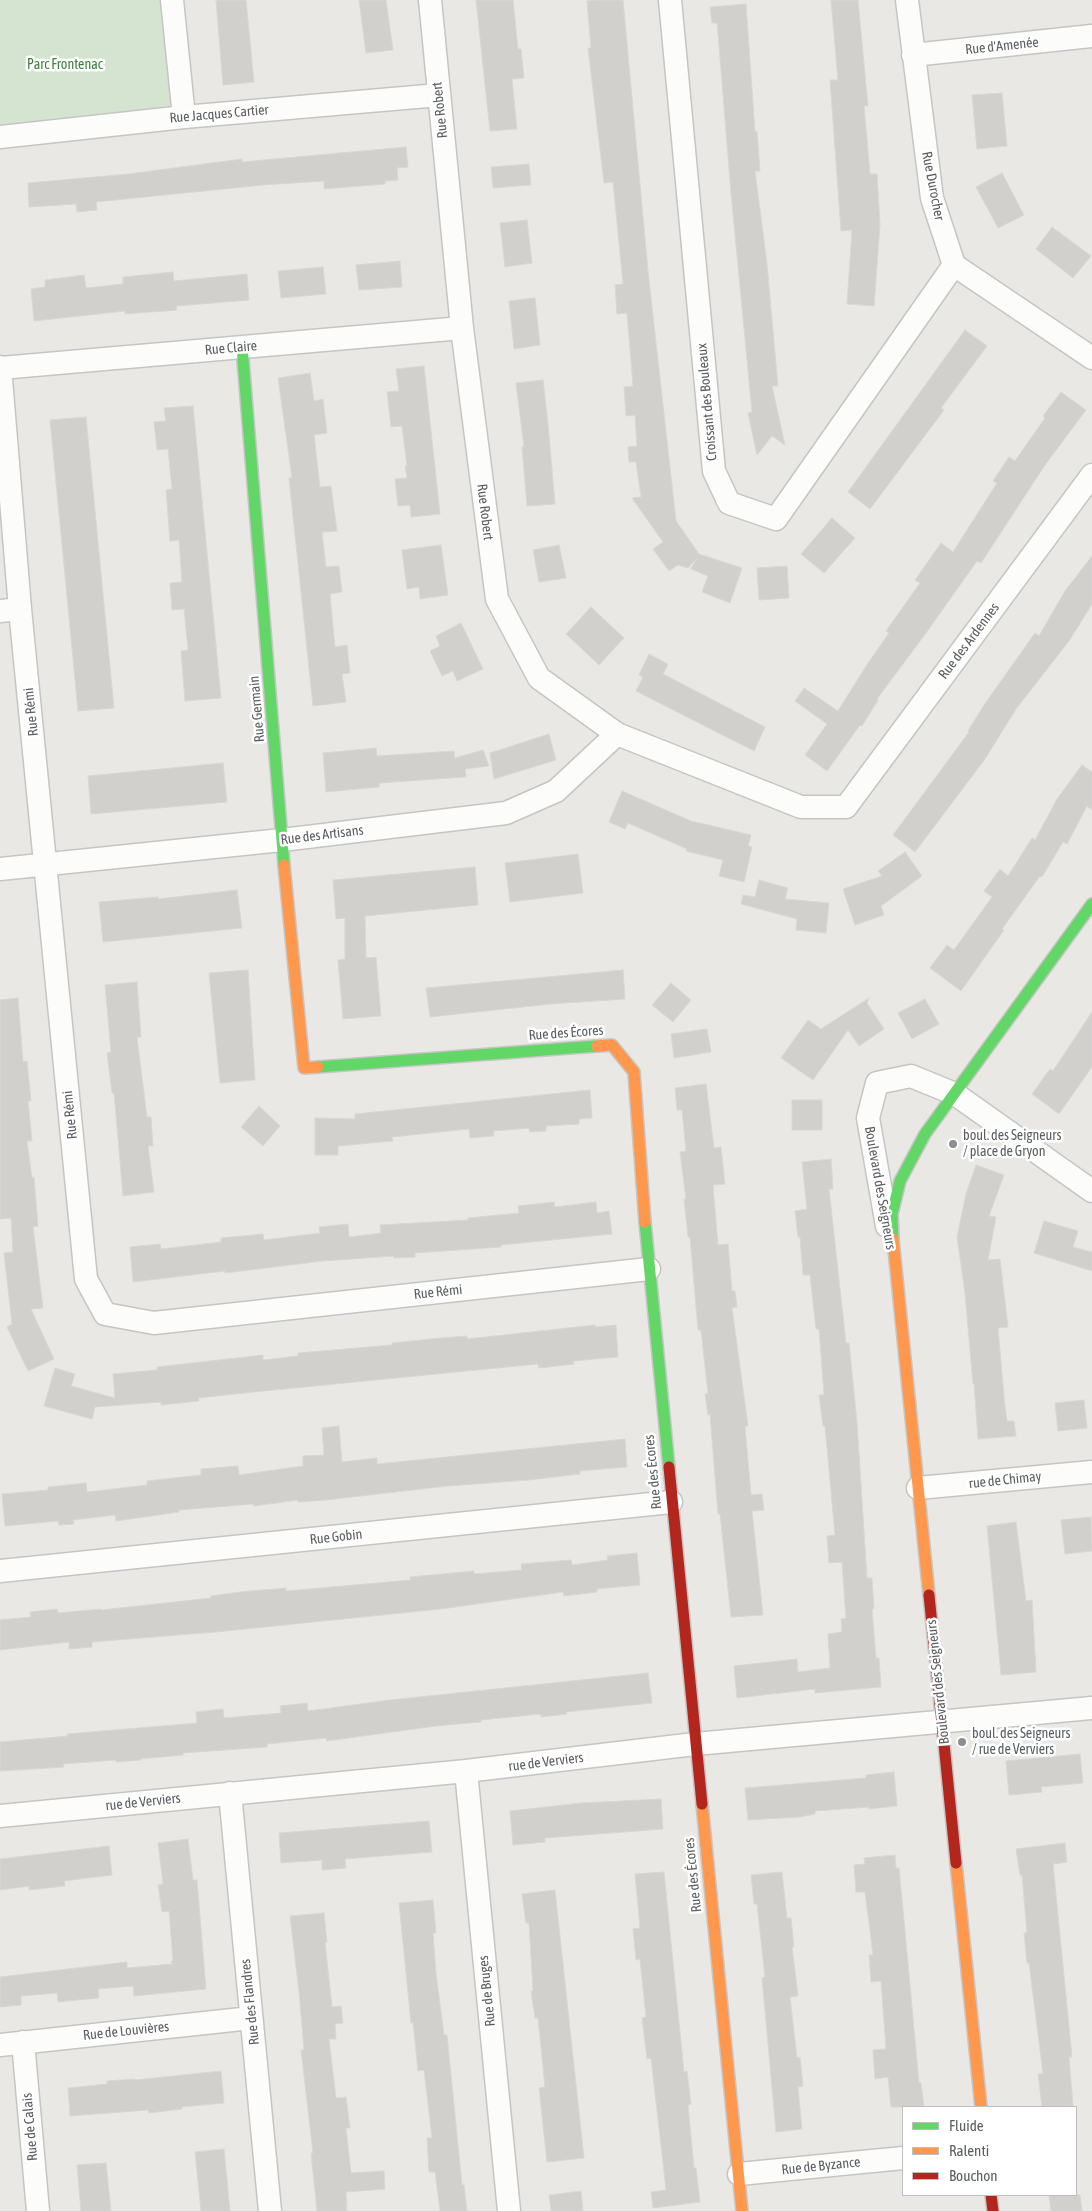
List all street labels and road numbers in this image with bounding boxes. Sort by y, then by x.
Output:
street label: Rue d'Amenée [964,34,1040,58]
street label: Rue Robert [429,81,451,139]
street label: Rue Jacques Cartier [169,101,269,127]
street label: Rue Durocher [918,150,948,222]
street label: Rue Claire [204,337,258,359]
street label: Croissant des Bouleaux [693,342,721,462]
street label: Rue Robert [473,483,497,541]
street label: Rue des Ardennes [935,600,1003,682]
street label: Rue Germain [246,675,268,743]
street label: Rue Rémi [20,687,42,737]
street label: Rue des Artisans [280,822,364,848]
street label: Rue des Écores [528,1022,604,1044]
street label: Rue Rémi [59,1090,81,1140]
street label: Boulevard des Seigneurs [861,1125,899,1251]
street label: Rue Rémi [413,1281,463,1303]
street label: Rue des Écores [641,1434,665,1510]
street label: rue de Chimay [968,1468,1042,1492]
street label: Rue Gobin [309,1526,363,1548]
street label: Boulevard des Seigneurs [923,1619,953,1745]
street label: rue de Verviers [508,1749,584,1775]
street label: rue de Verviers [105,1790,181,1814]
street label: Rue des Écores [681,1837,705,1913]
street label: Rue de Bruges [475,1955,499,2027]
street label: Rue des Flandres [237,1958,263,2046]
street label: Rue de Louvières [82,2018,170,2044]
street label: Rue de Calais [19,2092,41,2162]
street label: Rue de Byzance [781,2154,861,2178]

